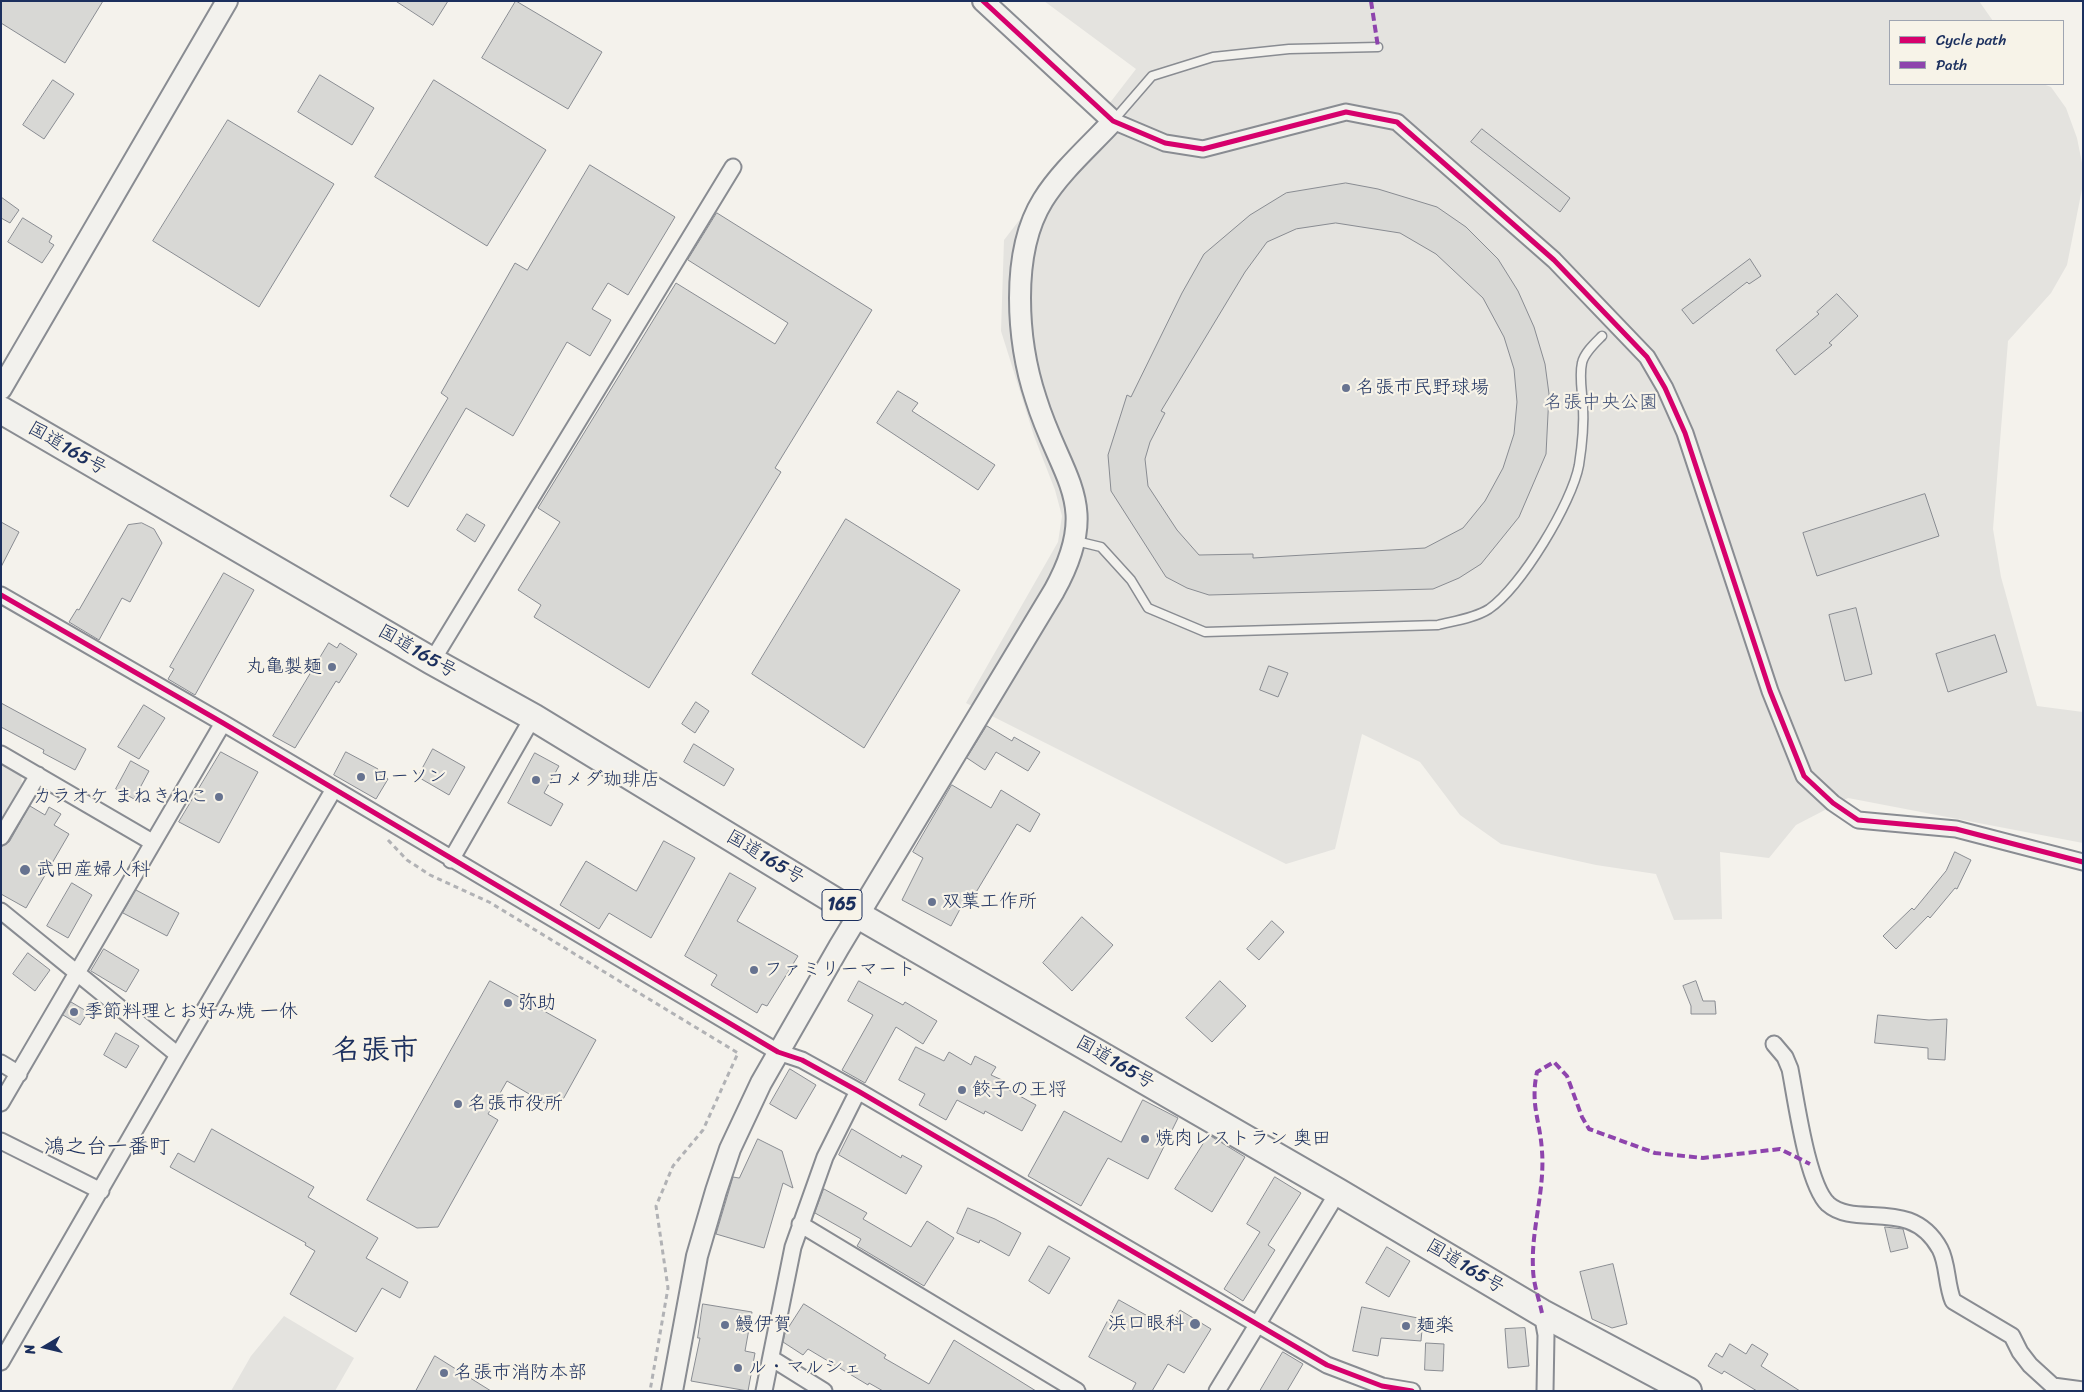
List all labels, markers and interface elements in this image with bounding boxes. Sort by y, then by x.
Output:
legend [1889,20,2064,85]
text: Cycle path [1936,27,2006,53]
text: Path [1936,52,1967,78]
place label: 名張市民野球場 [1356,377,1489,399]
marker: 名張市民野球場 [1340,382,1352,394]
park label: 名張中央公園 [1544,392,1658,414]
street label: 国道165号 [23,417,111,481]
street label: 国道165号 [373,620,461,684]
place label: 丸亀製麺 [246,656,322,678]
marker: 丸亀製麺 [326,661,338,673]
place label: ローソン [371,766,447,788]
place label: コメダ珈琲店 [546,769,660,791]
marker: ローソン [355,771,367,783]
marker: コメダ珈琲店 [530,774,542,786]
place label: カラオケ まねきねこ [33,786,209,808]
marker: カラオケ まねきねこ [213,791,225,803]
street label: 国道165号 [722,826,808,890]
place label: 武田産婦人科 [36,859,150,881]
marker: 武田産婦人科 [18,863,32,877]
road number: 165 [822,890,862,920]
place label: 双葉工作所 [942,891,1037,913]
marker: 双葉工作所 [926,896,938,908]
place label: ファミリーマート [764,959,916,981]
marker: ファミリーマート [748,964,760,976]
place label: 弥助 [518,992,556,1014]
marker: 弥助 [502,997,514,1009]
place label: 季節料理とお好み焼 一休 [84,1001,298,1023]
marker: 季節料理とお好み焼 一休 [68,1006,80,1018]
street label: 国道165号 [1071,1031,1159,1095]
district label: 名張市 [332,1035,418,1069]
place label: 餃子の王将 [972,1079,1067,1101]
marker: 餃子の王将 [956,1084,968,1096]
place label: 名張市役所 [468,1093,563,1115]
marker: 名張市役所 [452,1098,464,1110]
place label: 焼肉レストラン 奥田 [1155,1128,1331,1150]
marker: 焼肉レストラン 奥田 [1139,1133,1151,1145]
district label: 鴻之台一番町 [44,1135,170,1161]
street label: 国道165号 [1422,1235,1508,1299]
place label: 浜口眼科 [1108,1313,1184,1335]
place label: 鰻伊賀 [735,1314,792,1336]
place label: 麺楽 [1416,1315,1454,1337]
marker: 浜口眼科 [1188,1317,1202,1331]
marker: 鰻伊賀 [719,1319,731,1331]
marker: 麺楽 [1400,1320,1412,1332]
north arrow [20,1322,70,1372]
text: N [17,1343,43,1356]
place label: ル・マルシェ [748,1357,862,1379]
place label: 名張市消防本部 [454,1362,587,1384]
marker: ル・マルシェ [732,1362,744,1374]
marker: 名張市消防本部 [438,1367,450,1379]

